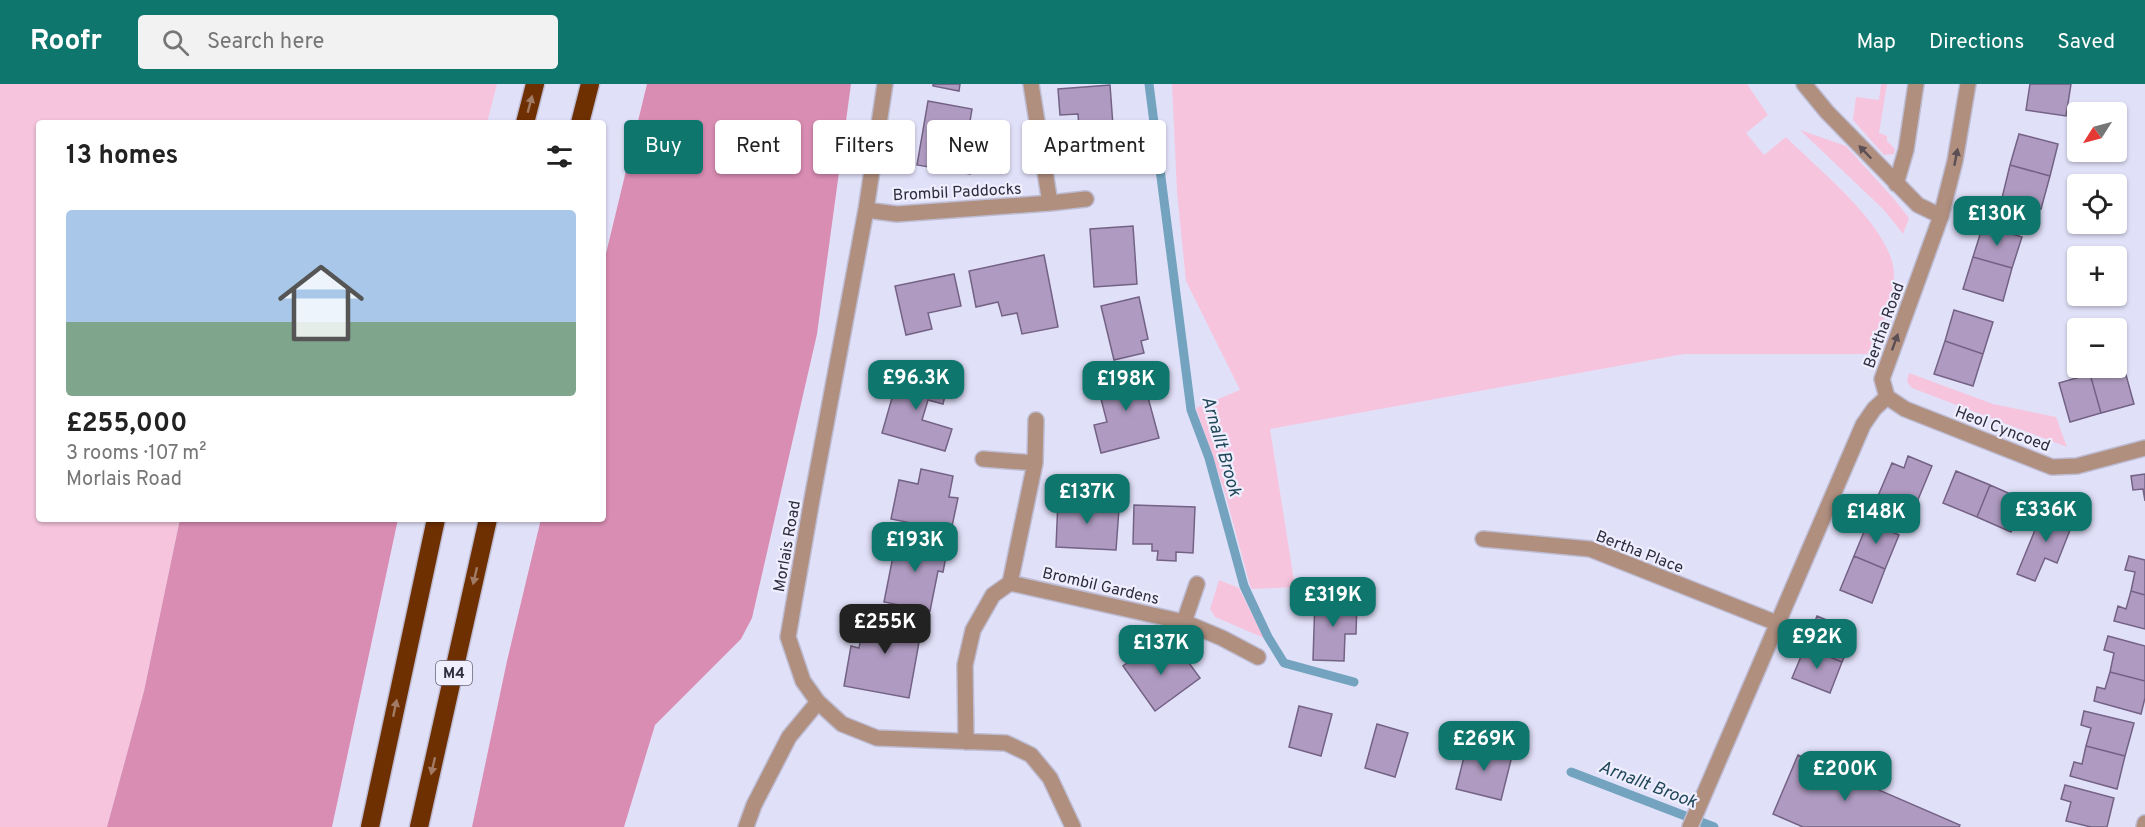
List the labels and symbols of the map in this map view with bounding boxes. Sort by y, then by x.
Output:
one-way arrow [526,94,536,113]
north arrow [2067,102,2127,162]
one-way arrow [1859,145,1873,159]
one-way arrow [1952,147,1961,166]
street label: Brombil Paddocks [892,180,1022,206]
pin: £130K [1955,196,2039,247]
street label: Bertha Road [1860,280,1910,371]
one-way arrow [1891,333,1901,351]
pin: £96.3K [867,360,965,411]
pin: £198K [1084,361,1168,412]
water label: Arnallt Brook [1195,394,1246,500]
street label: Heol Cyncoed [1952,403,2053,457]
pin: £137K [1045,474,1129,525]
pin: £336K [2004,492,2088,543]
pin: £148K [1834,494,1918,545]
street label: Morlais Road [770,499,806,594]
pin: £193K [873,522,957,573]
street label: Bertha Place [1593,527,1686,579]
street label: Brombil Gardens [1040,564,1161,610]
one-way arrow [470,567,480,585]
pin: £319K [1291,577,1375,628]
pin: £255K [843,604,927,655]
pin: £92K [1781,619,1853,670]
pin: £137K [1119,625,1203,676]
road number: M4 [436,661,472,685]
one-way arrow [391,699,401,718]
pin: £269K [1442,721,1526,772]
pin: £200K [1803,751,1887,802]
water label: Arnallt Brook [1595,756,1701,815]
one-way arrow [428,757,437,776]

